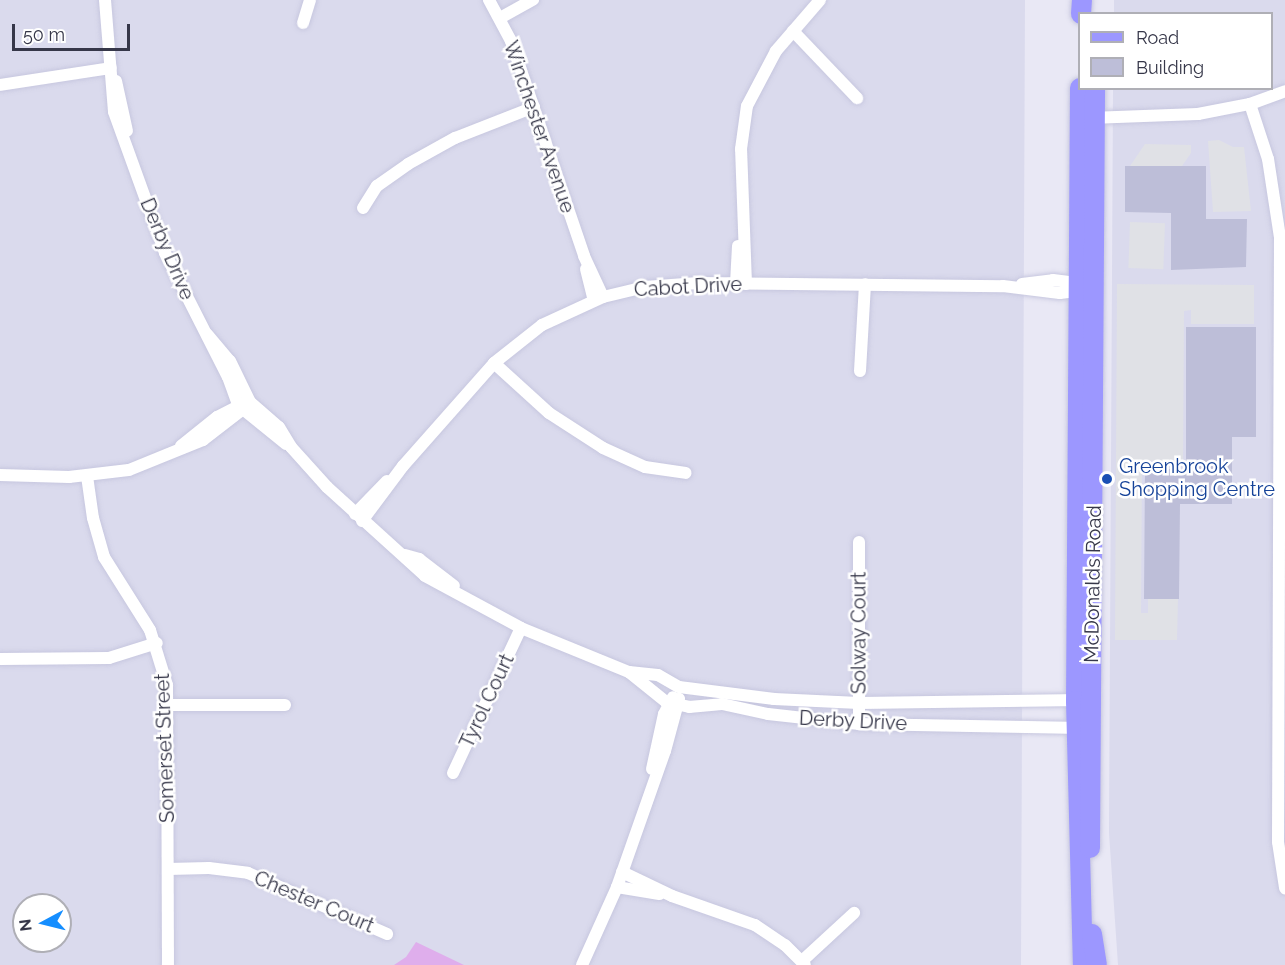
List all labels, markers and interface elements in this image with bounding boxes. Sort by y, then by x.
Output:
scale bar [15,12,134,50]
legend [1078,12,1273,90]
text: 50 m [23,24,65,45]
text: Road [1136,27,1179,48]
street label: Winchester Avenue [498,37,580,217]
text: Building [1136,57,1204,78]
street label: Derby Drive [135,194,199,304]
street label: Cabot Drive [633,272,743,302]
place label: Greenbrook Shopping Centre [1119,455,1275,502]
marker: Greenbrook Shopping Centre [1100,472,1114,486]
street label: McDonalds Road [1080,505,1106,663]
street label: Solway Court [847,572,871,694]
street label: Tyrol Court [455,650,519,752]
street label: Somerset Street [150,673,180,823]
street label: Derby Drive [798,706,908,736]
street label: Chester Court [250,866,378,938]
north arrow [12,893,72,953]
text: N [15,918,36,932]

